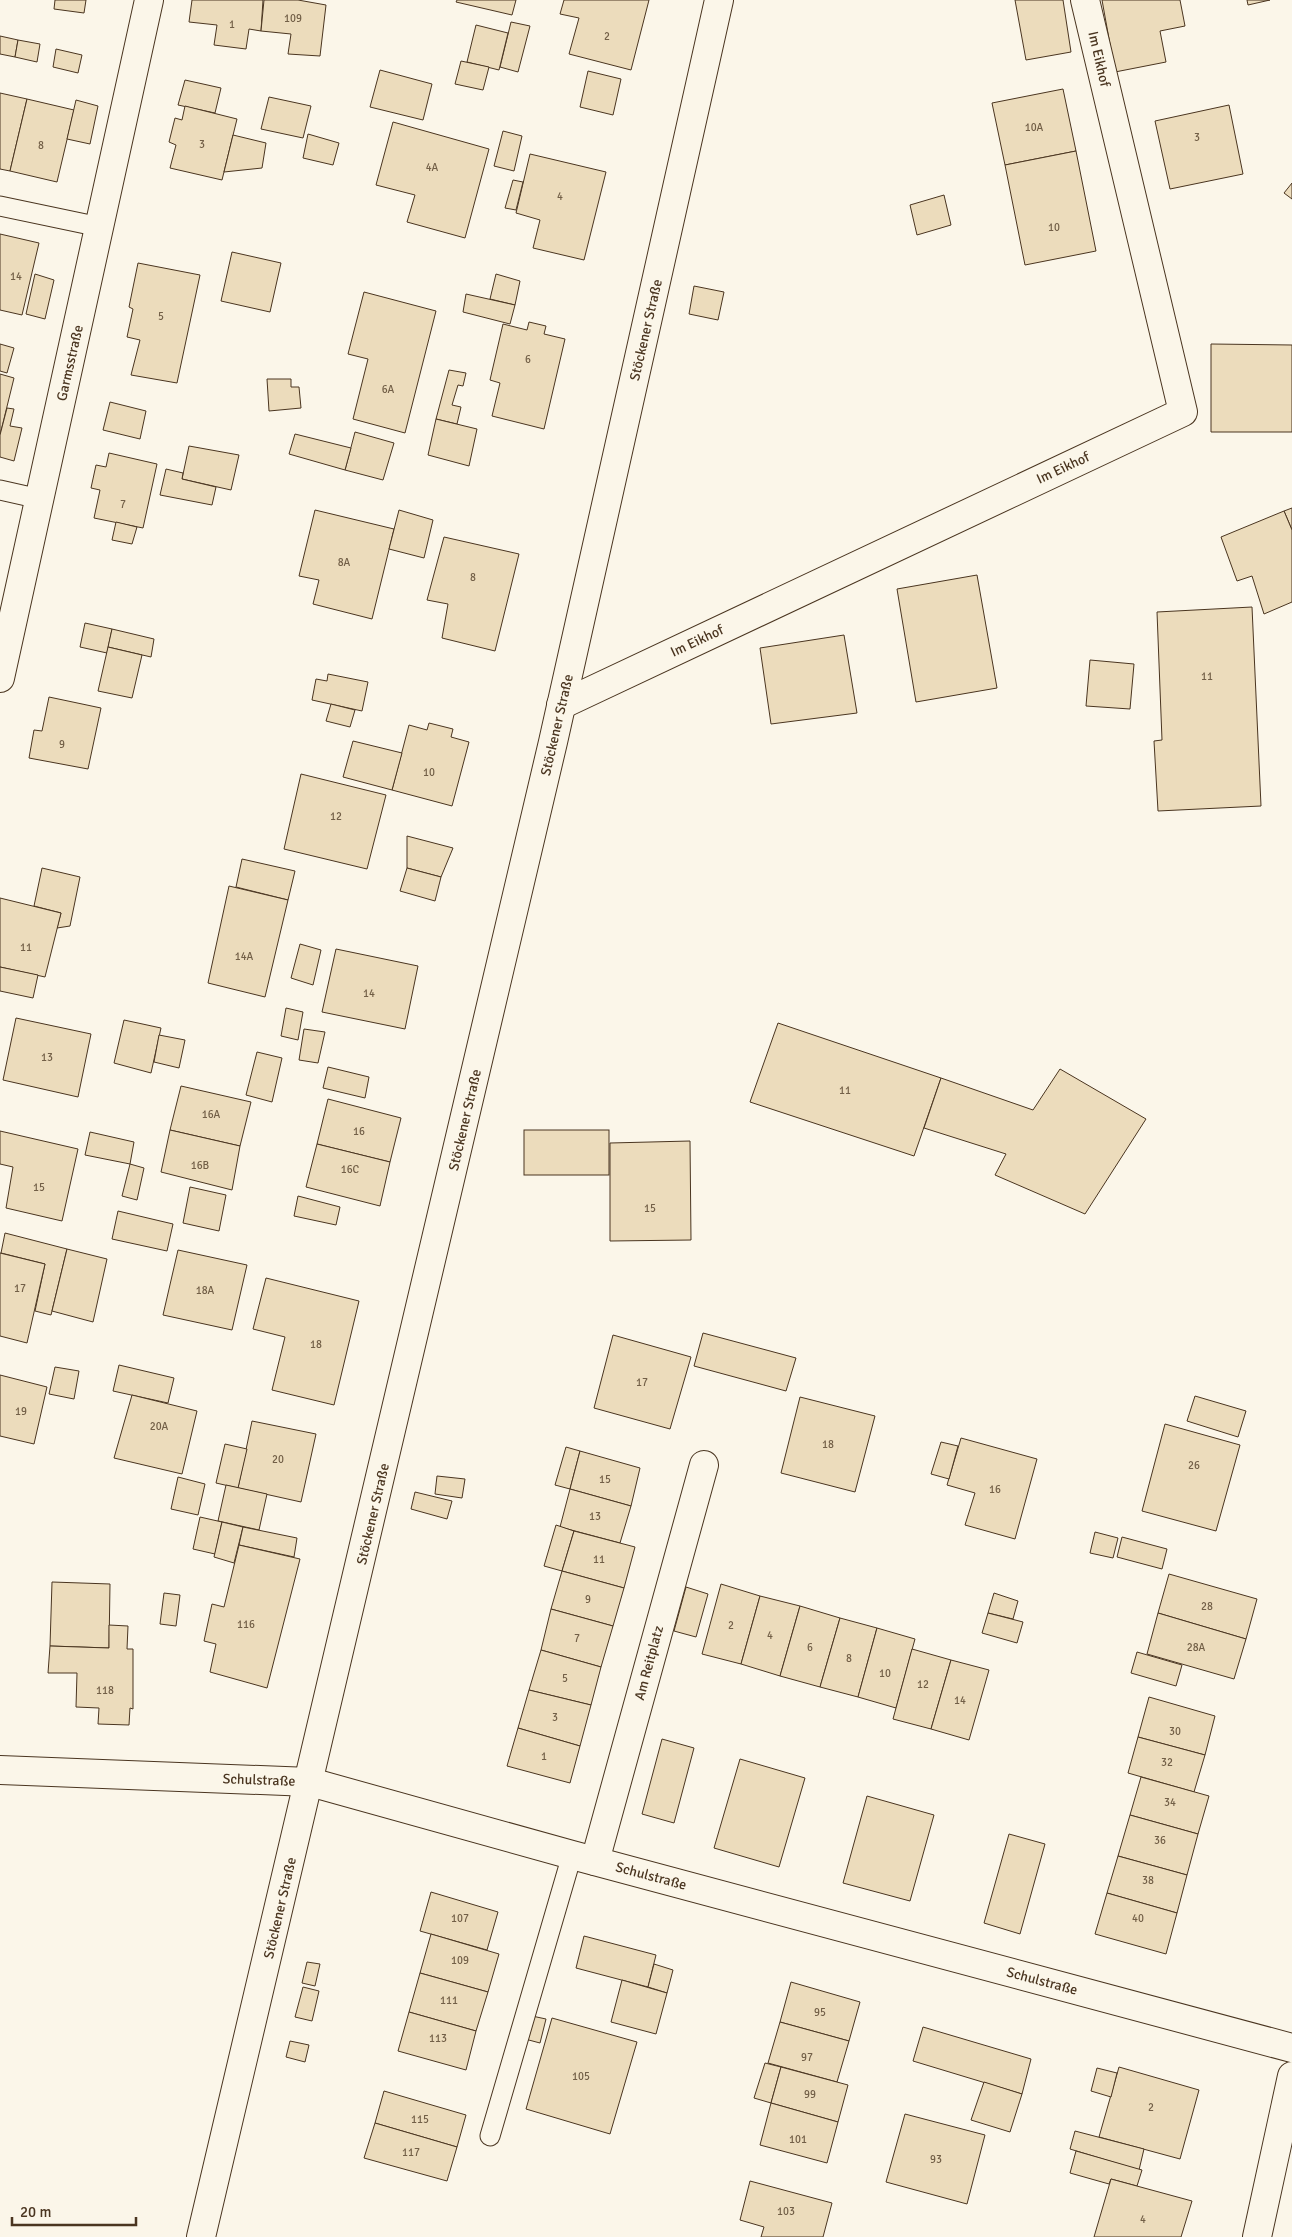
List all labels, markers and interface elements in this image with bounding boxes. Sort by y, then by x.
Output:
house number: 109 [284,12,302,25]
house number: 1 [229,18,235,31]
house number: 2 [604,30,610,43]
street label: Im Eikhof [1084,30,1114,90]
house number: 10A [1025,121,1044,134]
house number: 3 [1194,131,1200,144]
house number: 3 [199,138,205,151]
house number: 8 [38,139,44,152]
house number: 4A [426,161,439,174]
house number: 4 [557,190,563,203]
house number: 10 [1048,221,1060,234]
house number: 14 [10,270,22,283]
street label: Stöckener Straße [626,278,666,382]
house number: 5 [158,310,164,323]
street label: Garmsstraße [53,323,87,403]
house number: 6 [525,353,531,366]
house number: 6A [382,383,395,396]
street label: Im Eikhof [1034,448,1093,488]
house number: 7 [120,498,126,511]
house number: 8A [338,556,351,569]
house number: 8 [470,571,476,584]
street label: Im Eikhof [668,621,727,661]
house number: 11 [1201,670,1213,683]
street label: Stöckener Straße [537,673,577,777]
house number: 9 [59,738,65,751]
house number: 10 [423,766,435,779]
house number: 12 [330,810,342,823]
house number: 11 [20,941,32,954]
house number: 14A [235,950,254,963]
house number: 14 [363,987,375,1000]
house number: 13 [41,1051,53,1064]
street label: Stöckener Straße [445,1068,485,1172]
house number: 11 [839,1084,851,1097]
house number: 16A [202,1108,221,1121]
house number: 16 [353,1125,365,1138]
house number: 16B [191,1159,210,1172]
house number: 16C [341,1163,360,1176]
house number: 15 [33,1181,45,1194]
house number: 15 [644,1202,656,1215]
house number: 17 [14,1282,26,1295]
house number: 18A [196,1284,215,1297]
house number: 18 [310,1338,322,1351]
house number: 17 [636,1376,648,1389]
house number: 19 [15,1405,27,1418]
house number: 20A [150,1420,169,1433]
house number: 18 [822,1438,834,1451]
house number: 20 [272,1453,284,1466]
house number: 26 [1188,1459,1200,1472]
street label: Stöckener Straße [353,1462,393,1566]
house number: 15 [599,1473,611,1486]
house number: 16 [989,1483,1001,1496]
house number: 13 [589,1510,601,1523]
house number: 11 [593,1553,605,1566]
house number: 9 [585,1593,591,1606]
house number: 28 [1201,1600,1213,1613]
house number: 116 [237,1618,255,1631]
house number: 2 [728,1619,734,1632]
street label: Am Reitplatz [631,1624,667,1702]
house number: 4 [767,1629,773,1642]
house number: 7 [574,1632,580,1645]
house number: 6 [807,1641,813,1654]
house number: 28A [1187,1641,1206,1654]
house number: 8 [846,1652,852,1665]
house number: 10 [879,1667,891,1680]
house number: 5 [562,1672,568,1685]
house number: 12 [917,1678,929,1691]
house number: 118 [96,1684,114,1697]
house number: 14 [954,1694,966,1707]
house number: 3 [552,1711,558,1724]
house number: 30 [1169,1725,1181,1738]
house number: 1 [541,1750,547,1763]
house number: 32 [1161,1756,1173,1769]
street label: Schulstraße [222,1770,296,1790]
house number: 34 [1164,1796,1176,1809]
house number: 36 [1154,1834,1166,1847]
street label: Stöckener Straße [260,1856,300,1960]
street label: Schulstraße [614,1858,688,1894]
house number: 38 [1142,1874,1154,1887]
house number: 107 [451,1912,469,1925]
house number: 40 [1132,1912,1144,1925]
house number: 109 [451,1954,469,1967]
street label: Schulstraße [1005,1963,1079,1999]
house number: 111 [440,1994,458,2007]
house number: 95 [814,2006,826,2019]
house number: 113 [429,2032,447,2045]
house number: 97 [801,2051,813,2064]
house number: 105 [572,2070,590,2083]
house number: 99 [804,2088,816,2101]
house number: 2 [1148,2101,1154,2114]
house number: 115 [411,2113,429,2126]
house number: 101 [789,2133,807,2146]
house number: 117 [402,2146,420,2159]
house number: 93 [930,2153,942,2166]
scale bar [12,2194,136,2226]
text: 20 m [20,2203,51,2221]
house number: 103 [777,2205,795,2218]
house number: 4 [1140,2213,1146,2226]

